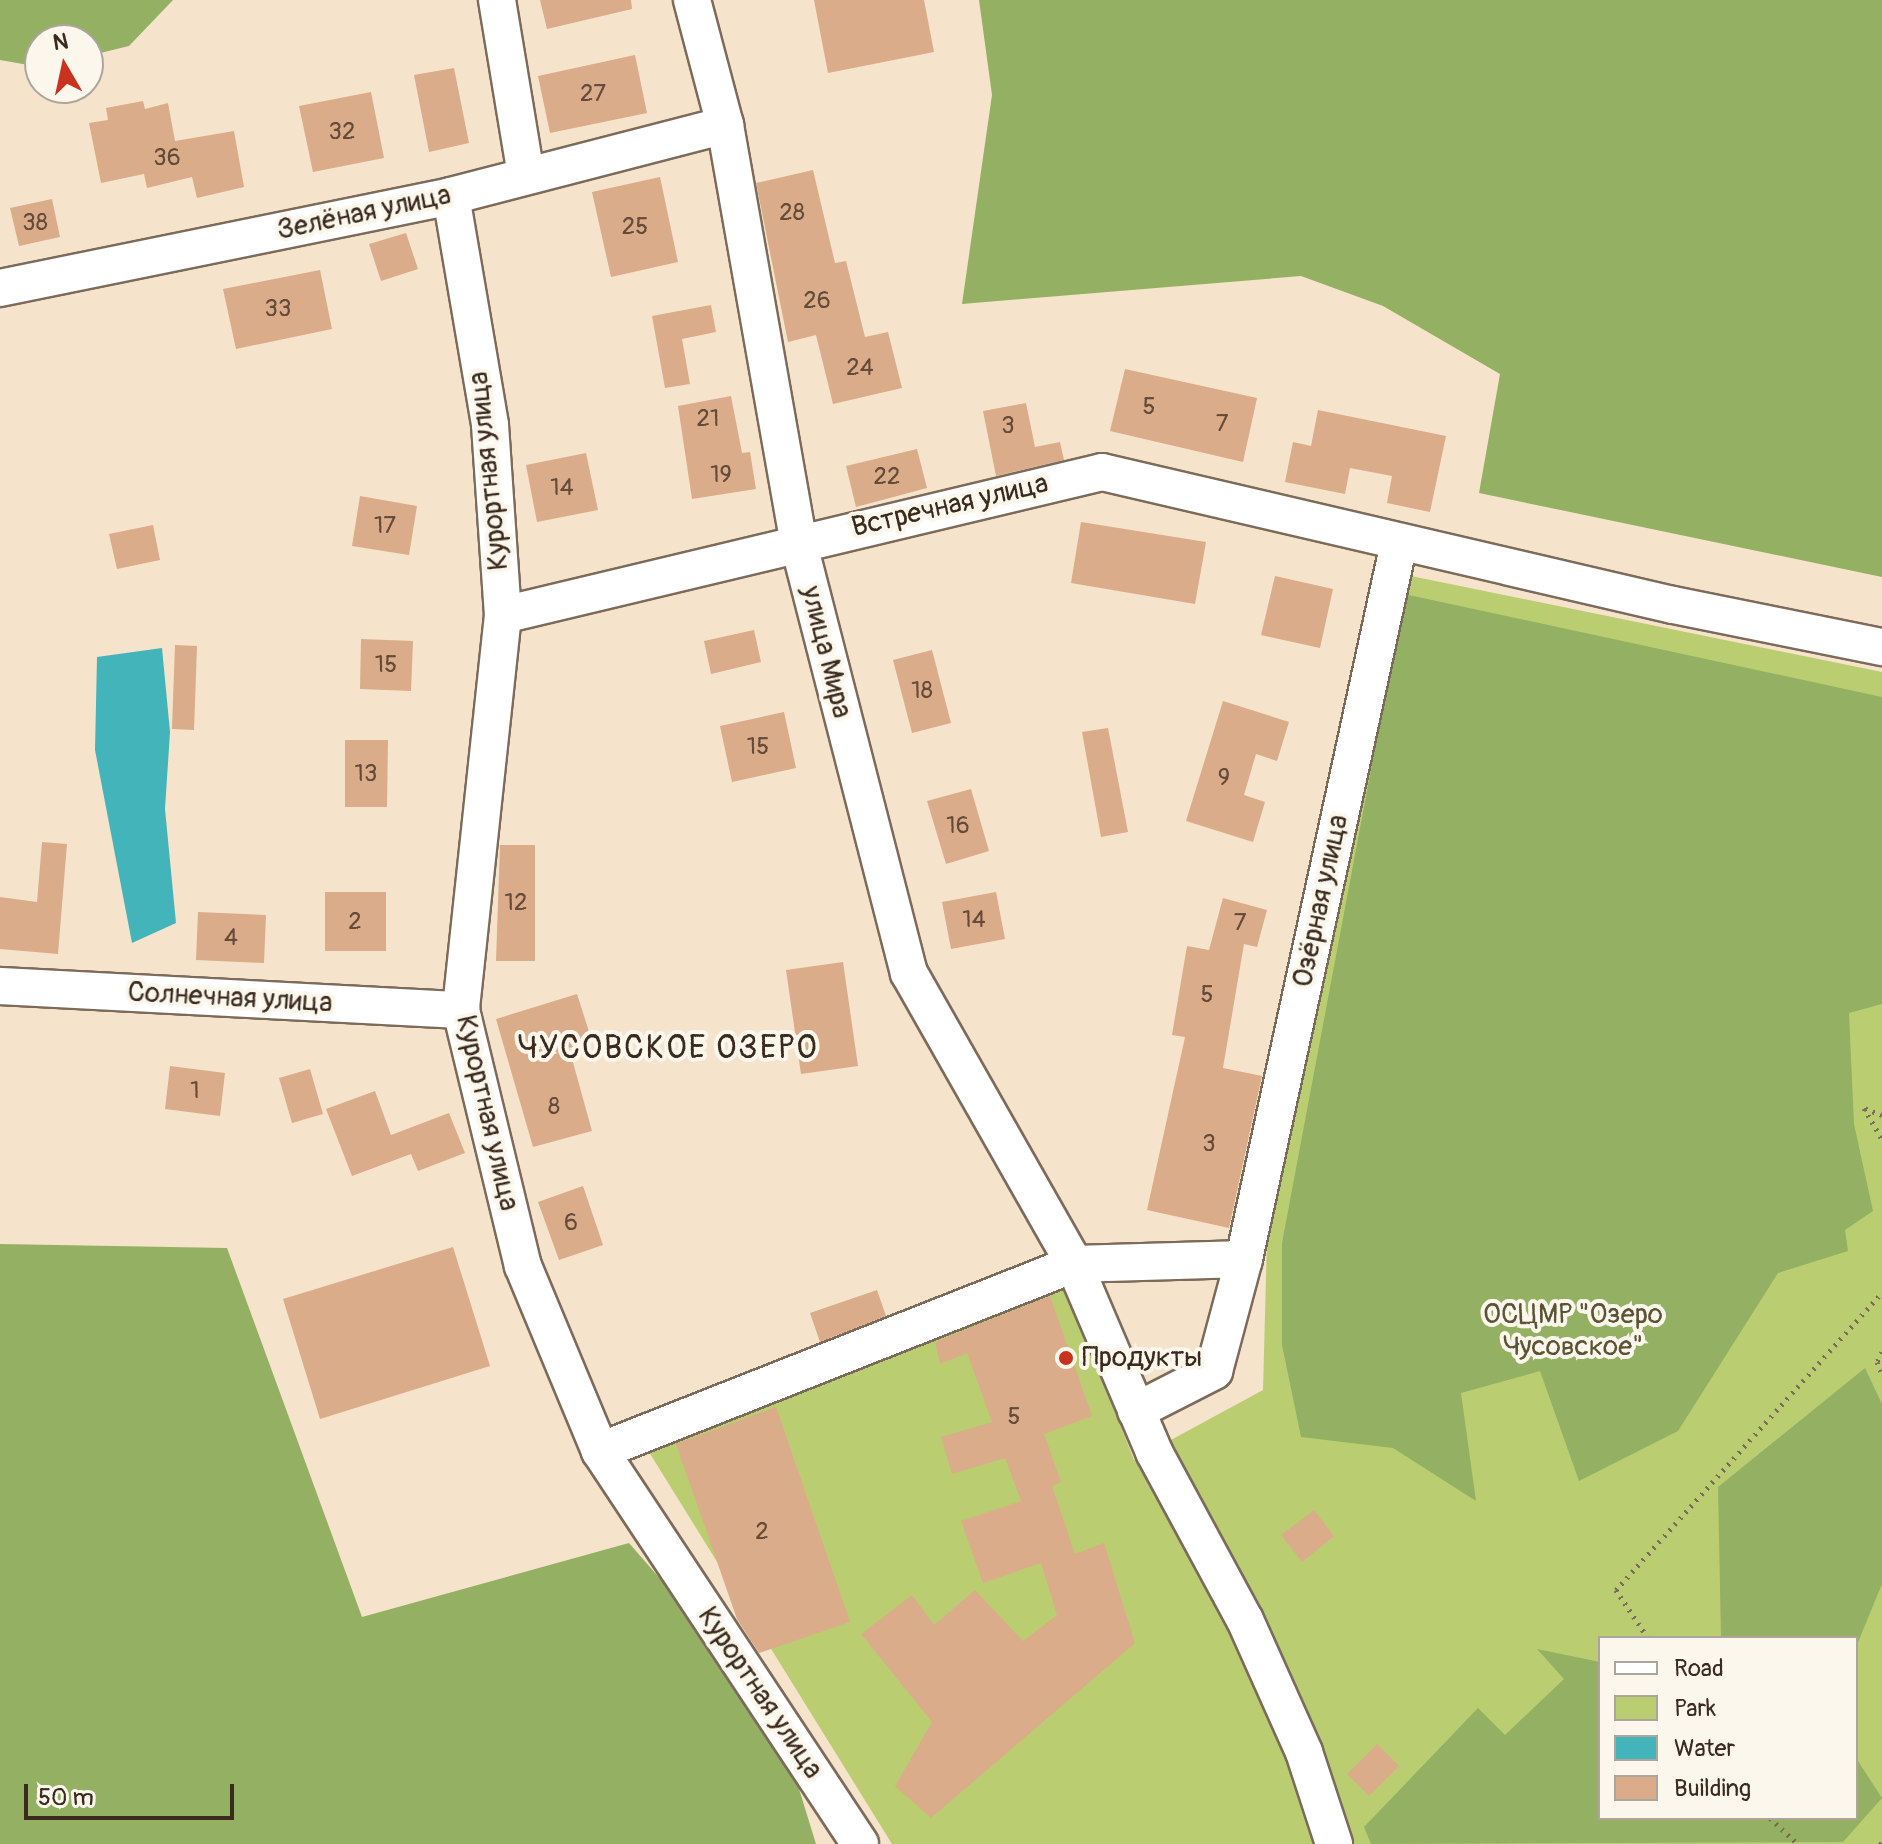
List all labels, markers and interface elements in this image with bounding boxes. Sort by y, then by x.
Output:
north arrow [24,24,104,104]
text: N [51,27,70,57]
house number: 27 [580,80,606,108]
house number: 32 [329,118,355,146]
house number: 36 [153,144,181,172]
street label: Зелёная улица [274,178,454,248]
house number: 28 [779,199,805,227]
house number: 38 [22,209,48,237]
house number: 25 [622,213,648,241]
house number: 26 [803,287,831,315]
house number: 33 [265,295,291,323]
house number: 24 [846,354,874,382]
street label: Курортная улица [462,370,516,572]
house number: 5 [1142,393,1156,421]
house number: 21 [697,405,719,433]
house number: 7 [1216,410,1228,438]
house number: 3 [1001,412,1015,440]
house number: 19 [710,461,732,489]
house number: 22 [874,463,900,491]
street label: Встречная улица [848,467,1052,545]
house number: 14 [550,474,574,502]
house number: 17 [374,512,396,540]
street label: улица Мира [793,583,859,721]
house number: 15 [375,651,397,679]
house number: 18 [911,677,933,705]
house number: 15 [747,733,769,761]
house number: 13 [355,760,377,788]
house number: 9 [1218,764,1230,792]
house number: 16 [946,812,970,840]
street label: Озёрная улица [1286,812,1356,990]
house number: 12 [505,889,527,917]
house number: 14 [962,906,986,934]
house number: 2 [348,908,362,936]
house number: 7 [1234,909,1246,937]
house number: 4 [224,924,238,952]
street label: Солнечная улица [127,976,333,1020]
house number: 5 [1200,981,1214,1009]
street label: Курортная улица [448,1012,526,1214]
district label: ЧУСОВСКОЕ ОЗЕРО [517,1029,819,1067]
house number: 1 [190,1077,200,1105]
house number: 8 [548,1093,560,1121]
house number: 3 [1202,1130,1216,1158]
house number: 6 [564,1209,578,1237]
park label: ОСЦМР "Озеро Чусовское" [1483,1298,1663,1364]
place label: Продукты [1082,1341,1202,1375]
marker: Продукты [1057,1349,1075,1367]
house number: 5 [1007,1403,1021,1431]
house number: 2 [755,1518,769,1546]
street label: Курортная улица [690,1601,830,1785]
legend [1598,1636,1858,1820]
text: Road [1674,1654,1724,1683]
text: Park [1674,1694,1716,1723]
text: Water [1674,1734,1735,1763]
scale bar [28,1768,238,1818]
text: Building [1674,1774,1751,1803]
text: 50 m [38,1783,94,1812]

